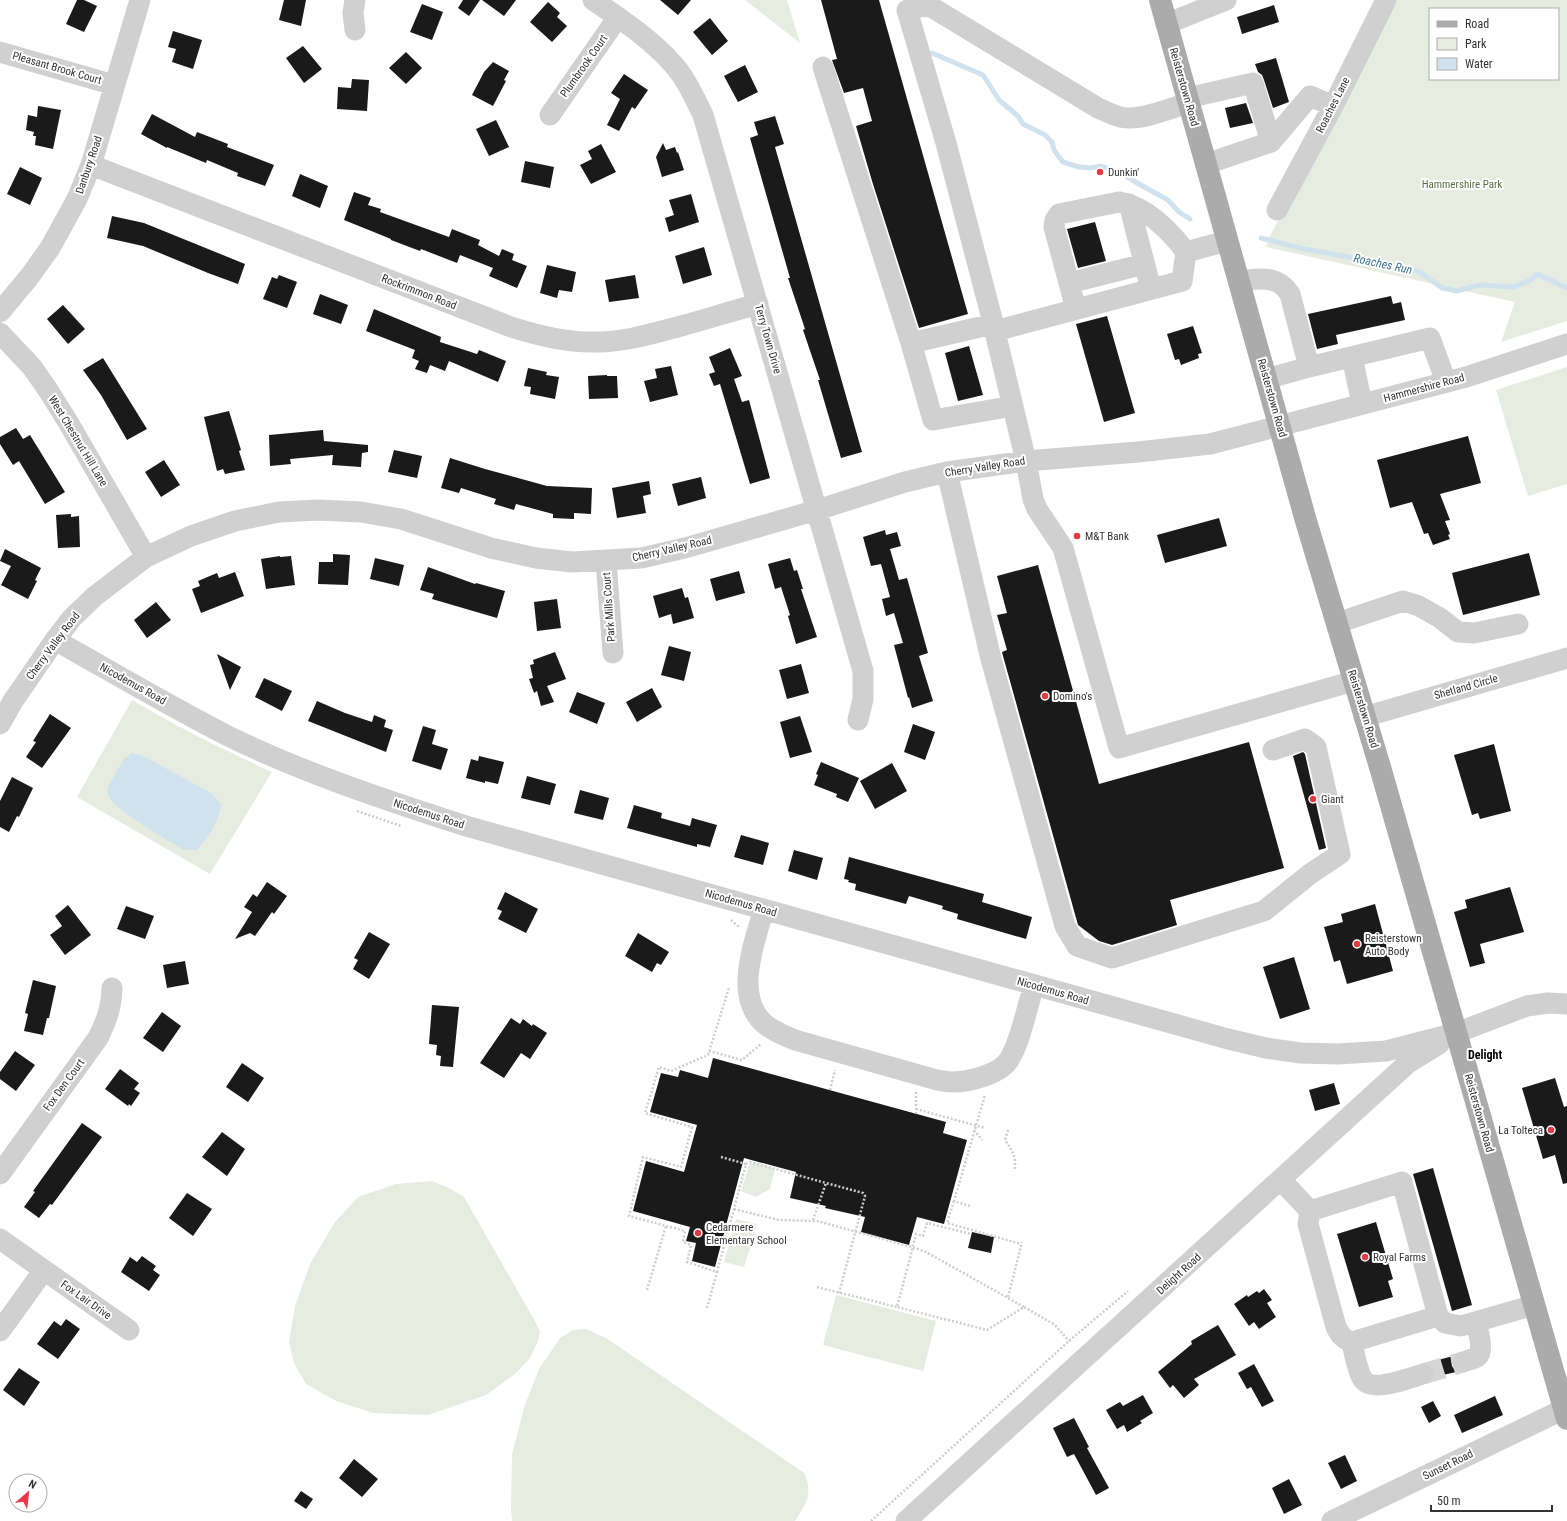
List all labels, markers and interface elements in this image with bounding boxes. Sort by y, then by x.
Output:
legend [1429,8,1559,80]
text: Road [1465,17,1489,31]
street label: Plumbrook Court [558,32,610,100]
text: Park [1465,37,1487,51]
street label: Reisterstown Road [1167,46,1201,128]
street label: Pleasant Brook Court [11,49,103,87]
text: Water [1465,57,1493,71]
street label: Roaches Lane [1313,75,1353,135]
street label: Danbury Road [73,134,105,196]
place label: Dunkin' [1108,166,1139,179]
marker: Dunkin' [1095,167,1105,177]
park label: Hammershire Park [1422,178,1502,191]
water label: Roaches Run [1352,251,1414,277]
street label: Rockrimmon Road [380,272,458,312]
street label: Terry Town Drive [752,303,784,375]
street label: Reisterstown Road [1255,357,1289,439]
street label: Hammershire Road [1382,371,1466,405]
street label: West Chestnut Hill Lane [46,393,110,489]
street label: Cherry Valley Road [944,454,1026,480]
place label: M&T Bank [1085,530,1129,543]
marker: M&T Bank [1072,531,1082,541]
street label: Cherry Valley Road [631,534,713,564]
street label: Park Mills Court [600,572,618,642]
street label: Cherry Valley Road [23,610,83,682]
street label: Nicodemus Road [98,660,168,708]
street label: Reisterstown Road [1345,668,1381,750]
street label: Shetland Circle [1433,672,1499,702]
place label: Domino's [1053,690,1092,703]
marker: Domino's [1040,691,1050,701]
place label: Giant [1321,793,1344,806]
marker: Giant [1308,794,1318,804]
street label: Nicodemus Road [392,796,466,832]
street label: Nicodemus Road [704,887,778,919]
place label: Reisterstown Auto Body [1365,932,1421,958]
marker: Reisterstown Auto Body [1352,939,1362,949]
street label: Nicodemus Road [1016,975,1090,1007]
district label: Delight [1468,1048,1502,1062]
street label: Fox Den Court [41,1056,87,1114]
street label: Reisterstown Road [1462,1072,1496,1154]
place label: La Tolteca [1498,1124,1543,1137]
marker: La Tolteca [1546,1125,1556,1135]
place label: Cedarmere Elementary School [706,1221,787,1247]
marker: Cedarmere Elementary School [693,1228,703,1238]
street label: Delight Road [1154,1251,1204,1297]
place label: Royal Farms [1373,1251,1426,1264]
marker: Royal Farms [1360,1252,1370,1262]
street label: Fox Lair Drive [58,1278,114,1322]
street label: Sunset Road [1421,1447,1475,1483]
north arrow [8,1473,48,1513]
text: N [26,1477,39,1492]
scale bar [1431,1487,1552,1513]
text: 50 m [1437,1494,1461,1508]

